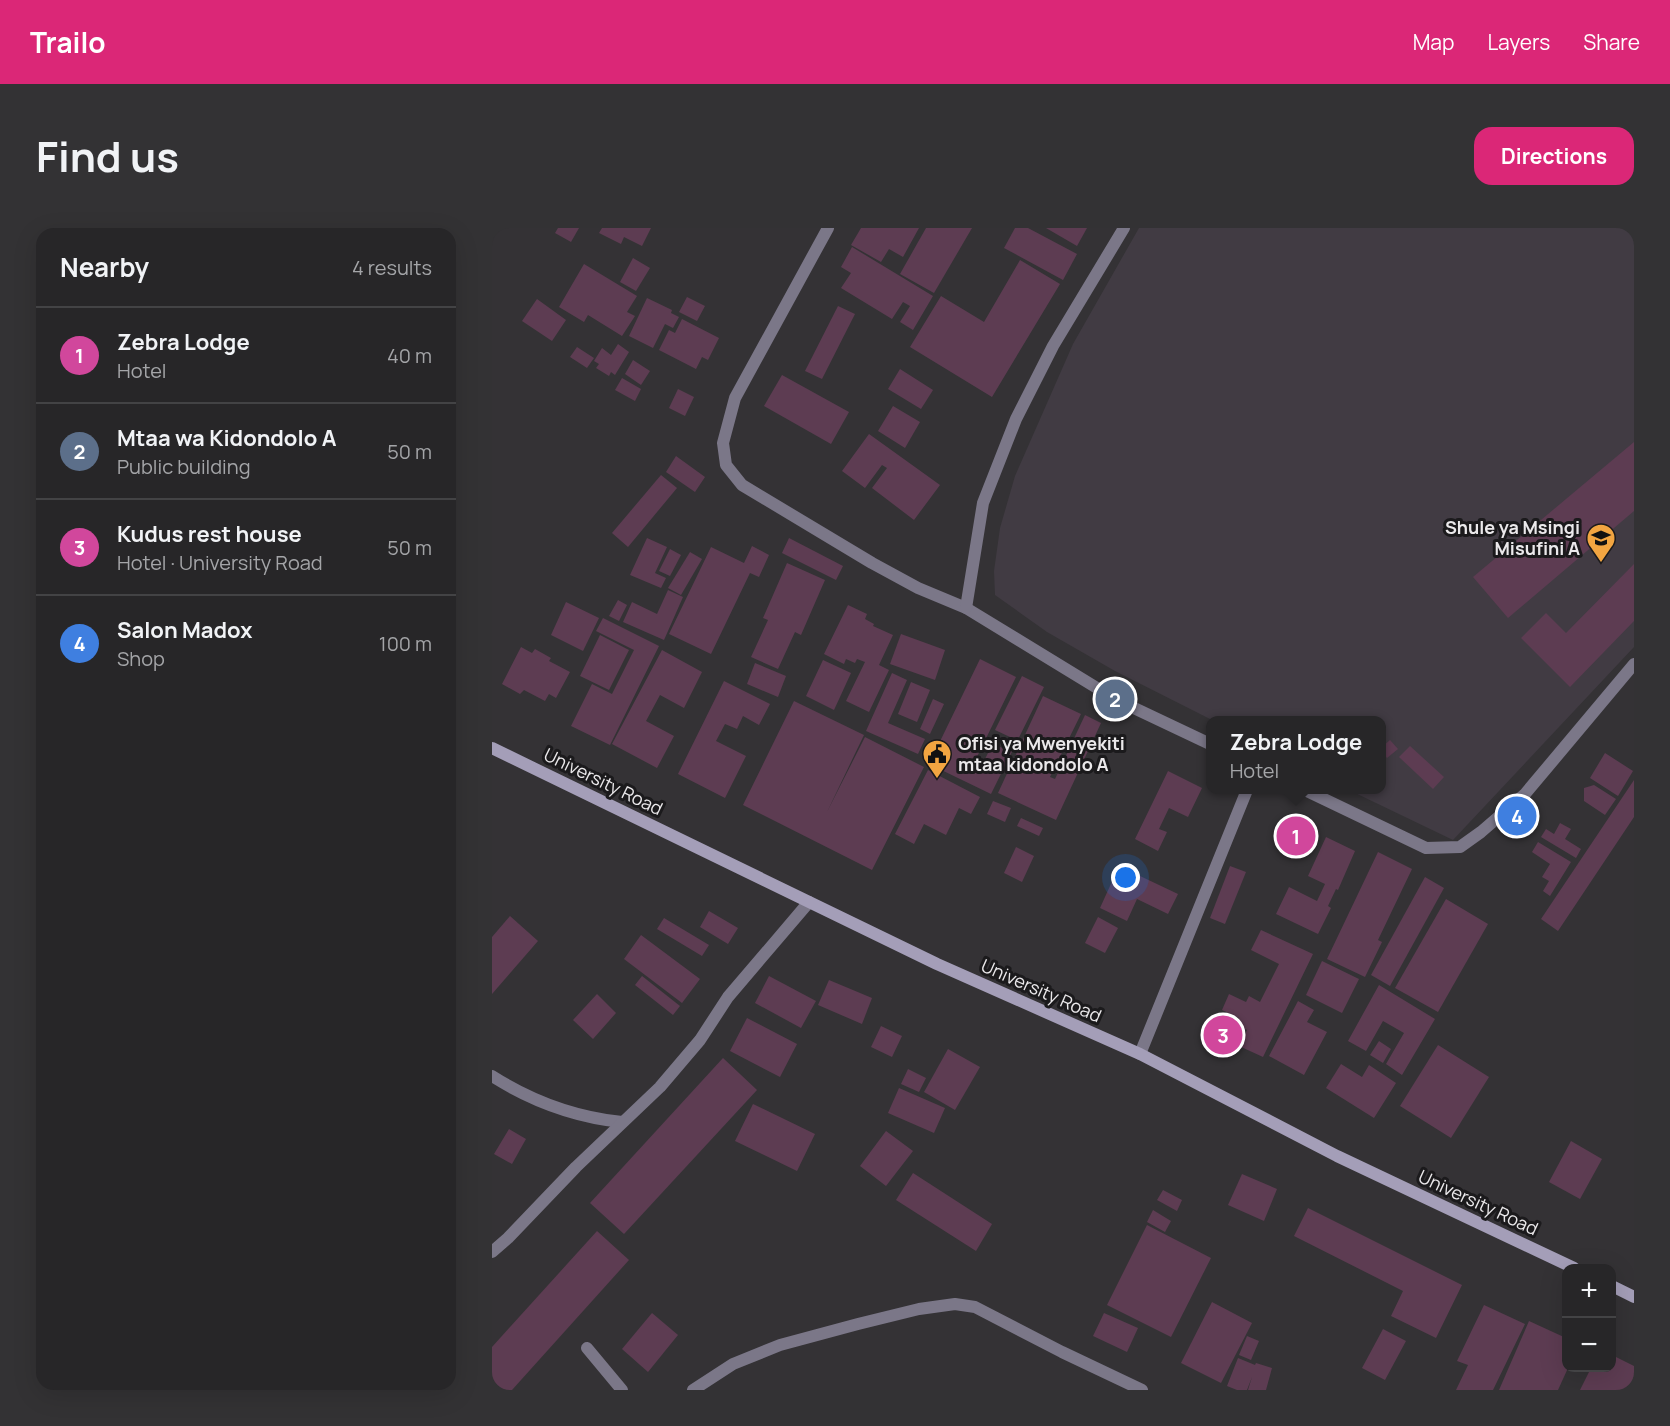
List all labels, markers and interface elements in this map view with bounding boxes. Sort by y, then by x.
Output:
text: Trailo [30,23,106,61]
text: Map [1413,28,1454,56]
text: Layers [1487,28,1550,56]
text: Share [1583,28,1640,56]
text: Find us [36,127,179,185]
button: Directions [1474,127,1634,185]
text: Nearby [60,249,149,285]
text: 4 results [352,254,432,281]
text: Zebra Lodge [117,327,250,357]
text: 1 [75,342,84,369]
text: 40 m [387,342,432,369]
text: Hotel [117,357,167,384]
text: Mtaa wa Kidondolo A [117,423,336,453]
text: 2 [74,438,85,465]
text: 50 m [387,438,432,465]
text: Public building [117,453,251,480]
place label: Shule ya Msingi Misufini A [1445,515,1580,560]
text: Kudus rest house [117,519,302,549]
school or university icon: Shule ya Msingi Misufini A [1585,522,1617,564]
text: 3 [74,534,85,561]
text: 50 m [387,534,432,561]
text: Hotel · University Road [117,549,323,576]
text: Salon Madox [117,615,253,645]
text: 4 [73,630,86,657]
text: 100 m [379,630,432,657]
text: Shop [117,645,165,672]
pin: 2 [1096,676,1134,722]
popup [1206,716,1386,794]
text: Zebra Lodge [1230,727,1362,757]
place label: Ofisi ya Mwenyekiti mtaa kidondolo A [958,731,1125,776]
public building icon: Ofisi ya Mwenyekiti mtaa kidondolo A [921,738,953,780]
street label: University Road [540,742,667,820]
text: Hotel [1230,757,1279,784]
pin: 4 [1498,794,1536,838]
pin: 1 [1276,814,1316,858]
your location [1111,863,1140,892]
street label: University Road [977,953,1105,1027]
pin: 3 [1204,1012,1242,1058]
street label: University Road [1415,1164,1542,1240]
map controls [1562,1264,1616,1372]
button: + [1562,1264,1616,1318]
button: − [1562,1318,1616,1372]

